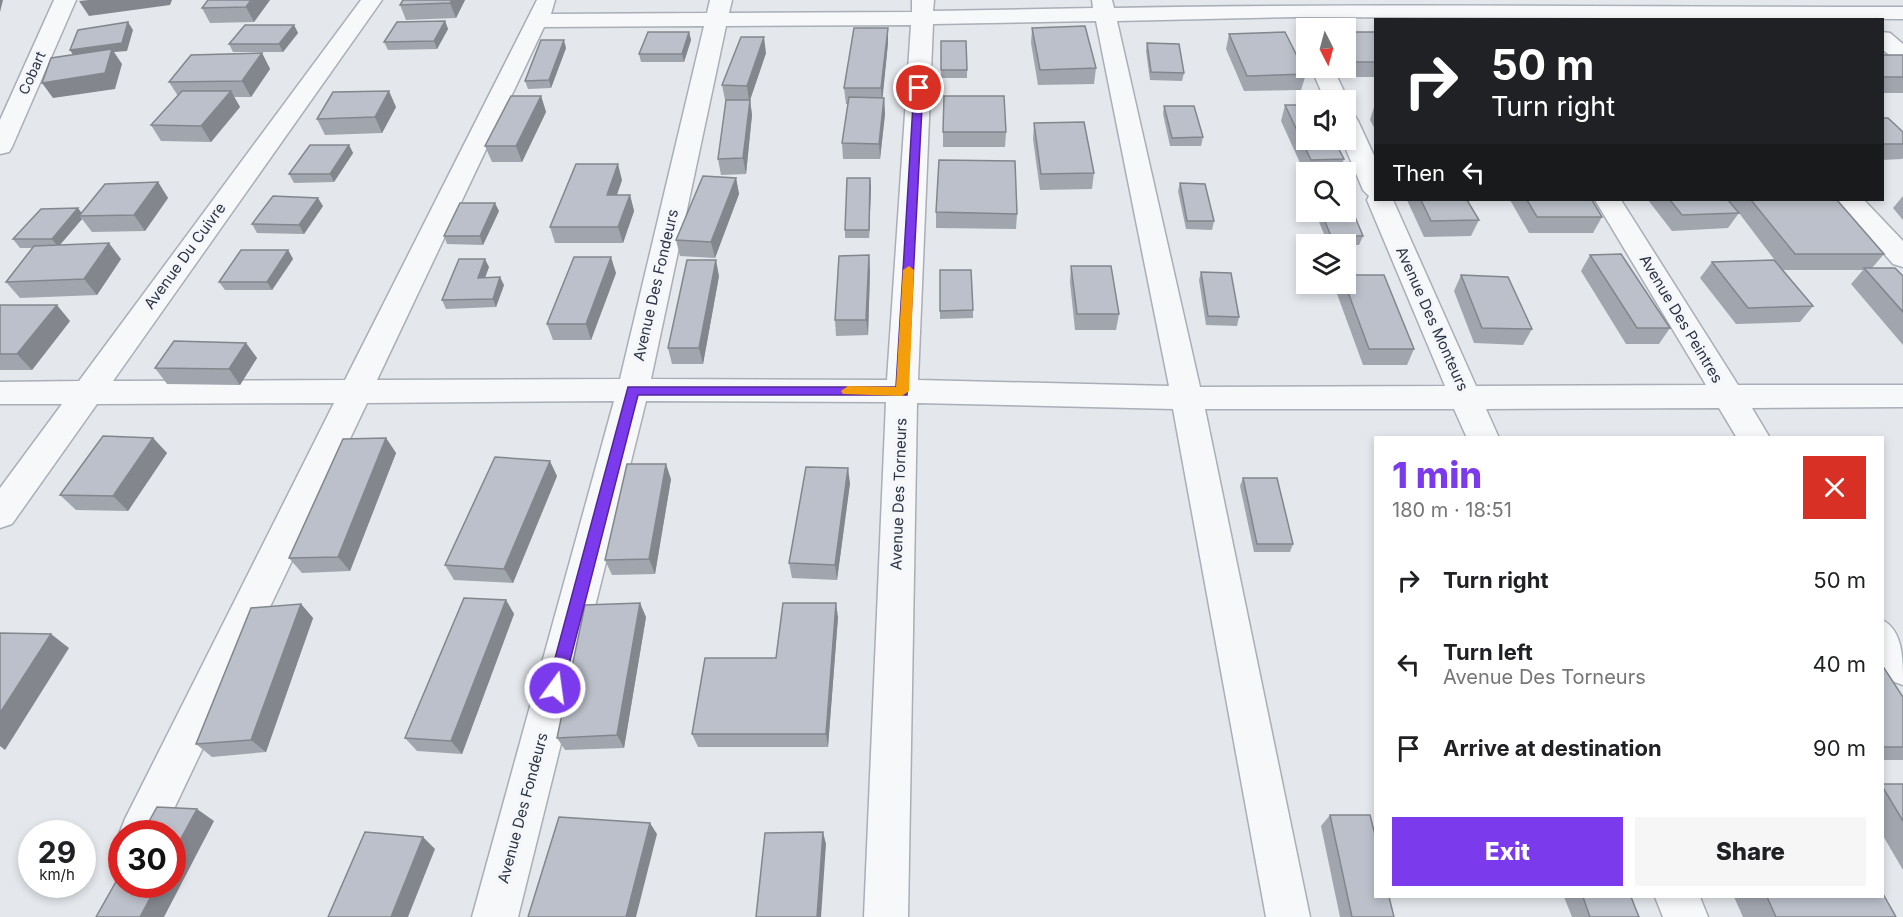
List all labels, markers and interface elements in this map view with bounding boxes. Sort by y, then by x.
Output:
north arrow [1296,18,1356,78]
map controls [1296,18,1356,294]
text: 50 m [1491,39,1594,90]
icon: right [1392,42,1470,120]
street label: Cobart [15,48,49,97]
pin [893,62,944,113]
icon: arrive [902,71,935,104]
button: sound [1296,90,1356,150]
text: Turn right [1491,90,1615,123]
icon: left [1457,156,1490,189]
text: Then [1392,160,1445,186]
button: search [1296,162,1356,222]
street label: Avenue Du Cuivre [140,199,230,313]
street label: Avenue Des Fondeurs [629,207,682,363]
button: layers [1296,234,1356,294]
street label: Avenue Des Monteurs [1392,244,1473,394]
street label: Avenue Des Peintres [1636,251,1727,386]
street label: Avenue Des Torneurs [886,418,911,570]
text: 1 min [1392,453,1482,497]
button: close [1803,456,1866,519]
text: 180 m · 18:51 [1392,498,1512,522]
icon: right [1392,564,1425,597]
text: Turn right [1443,567,1549,593]
text: 50 m [1813,567,1866,593]
text: Turn left [1443,639,1533,665]
icon: left [1392,648,1425,681]
text: 40 m [1812,651,1866,677]
position arrow [523,656,587,720]
text: Avenue Des Torneurs [1443,665,1646,689]
street label: Avenue Des Fondeurs [493,730,552,885]
icon: arrive [1392,732,1425,765]
text: Arrive at destination [1443,735,1662,761]
text: 90 m [1813,735,1866,761]
button: Exit [1392,817,1623,886]
button: Share [1635,817,1866,886]
speed limit sign: 30 [108,820,186,898]
text: 29 [38,834,76,870]
text: km/h [39,865,75,884]

